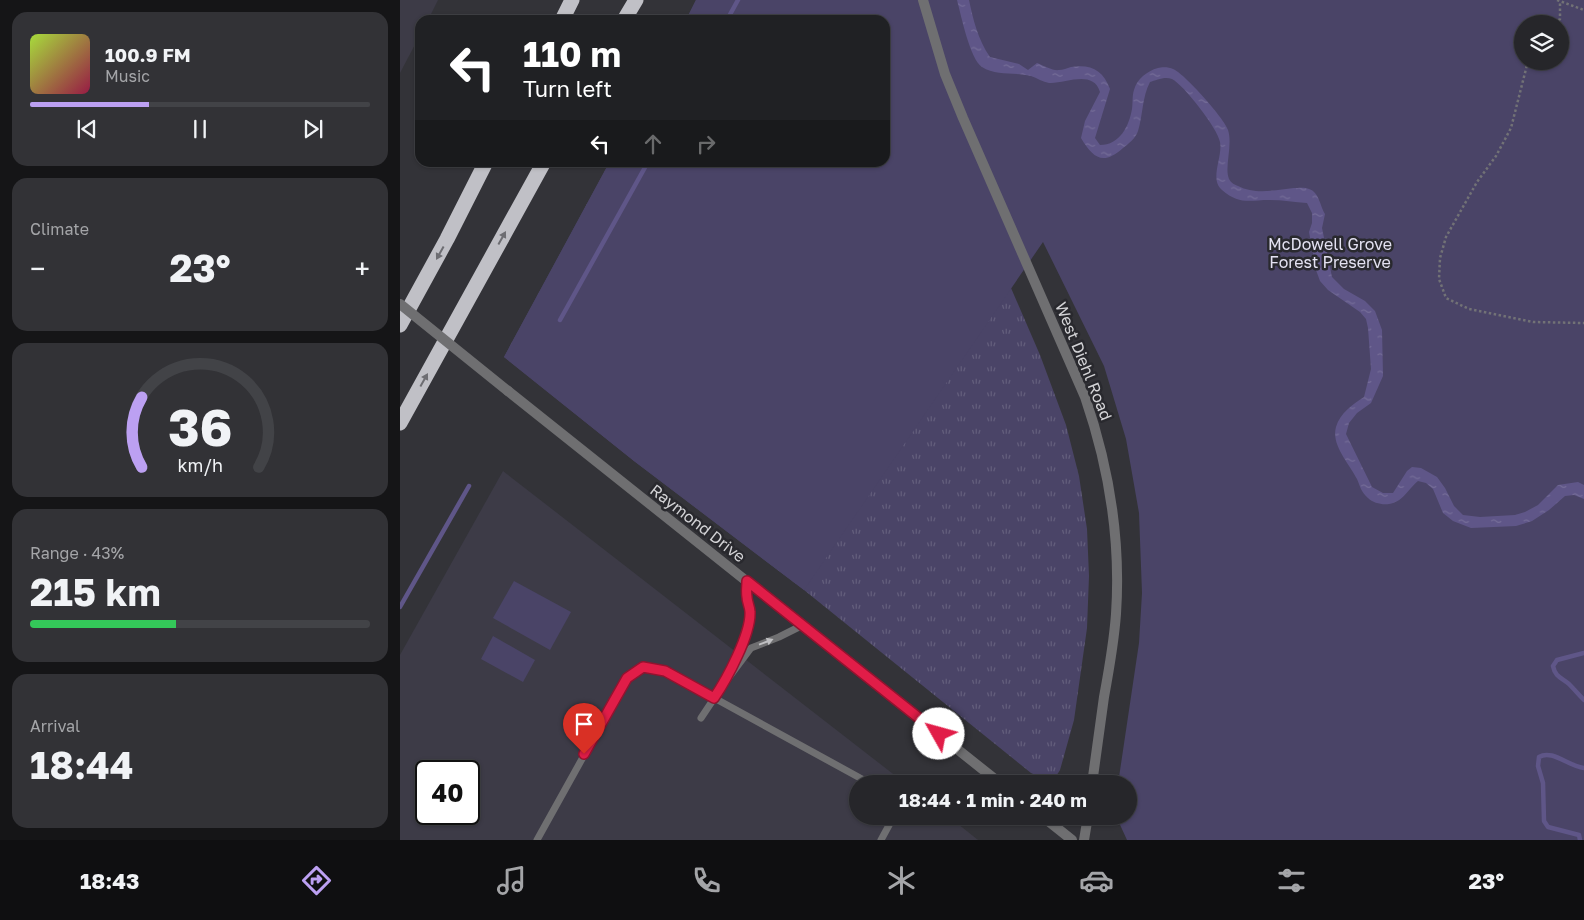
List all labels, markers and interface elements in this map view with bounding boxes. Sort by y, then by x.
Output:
map controls [1514,15,1569,70]
button: layers [1514,15,1569,70]
text: 110 m [523,33,621,75]
icon: left [440,35,505,100]
text: 100.9 FM [105,43,191,66]
text: Music [105,66,150,86]
text: Turn left [523,75,612,102]
icon: previous [73,115,101,143]
icon: pause [186,115,214,143]
icon: next [299,115,327,143]
icon: left [586,130,614,158]
icon: ahead [639,130,667,158]
icon: right [692,130,720,158]
text: Climate [30,219,89,239]
one-way arrow [498,231,506,245]
park label: McDowell Grove Forest Preserve [1268,234,1392,272]
text: 23° [169,245,231,290]
one-way arrow [436,245,444,260]
text: − [30,252,45,285]
text: + [355,252,370,285]
street label: West Diehl Road [1051,299,1117,423]
one-way arrow [419,374,428,387]
text: 36 [168,395,232,457]
text: km/h [177,454,223,476]
street label: Raymond Drive [646,480,750,566]
text: Range · 43% [30,543,124,563]
text: 215 km [30,569,161,614]
one-way arrow [759,638,774,646]
pin [563,703,605,754]
position arrow [912,707,964,759]
icon: arrive [570,710,598,738]
text: Arrival [30,716,80,736]
text: 18:44 [30,742,134,787]
speed limit sign: 40 [415,760,480,825]
text: 18:44 · 1 min · 240 m [899,788,1087,811]
icon: directions [299,863,334,898]
icon: music [494,863,529,898]
icon: phone [689,863,724,898]
icon: climate [884,863,919,898]
icon: car [1079,863,1114,898]
icon: filters [1274,863,1309,898]
text: 18:43 [80,867,140,894]
text: 23° [1469,867,1504,894]

